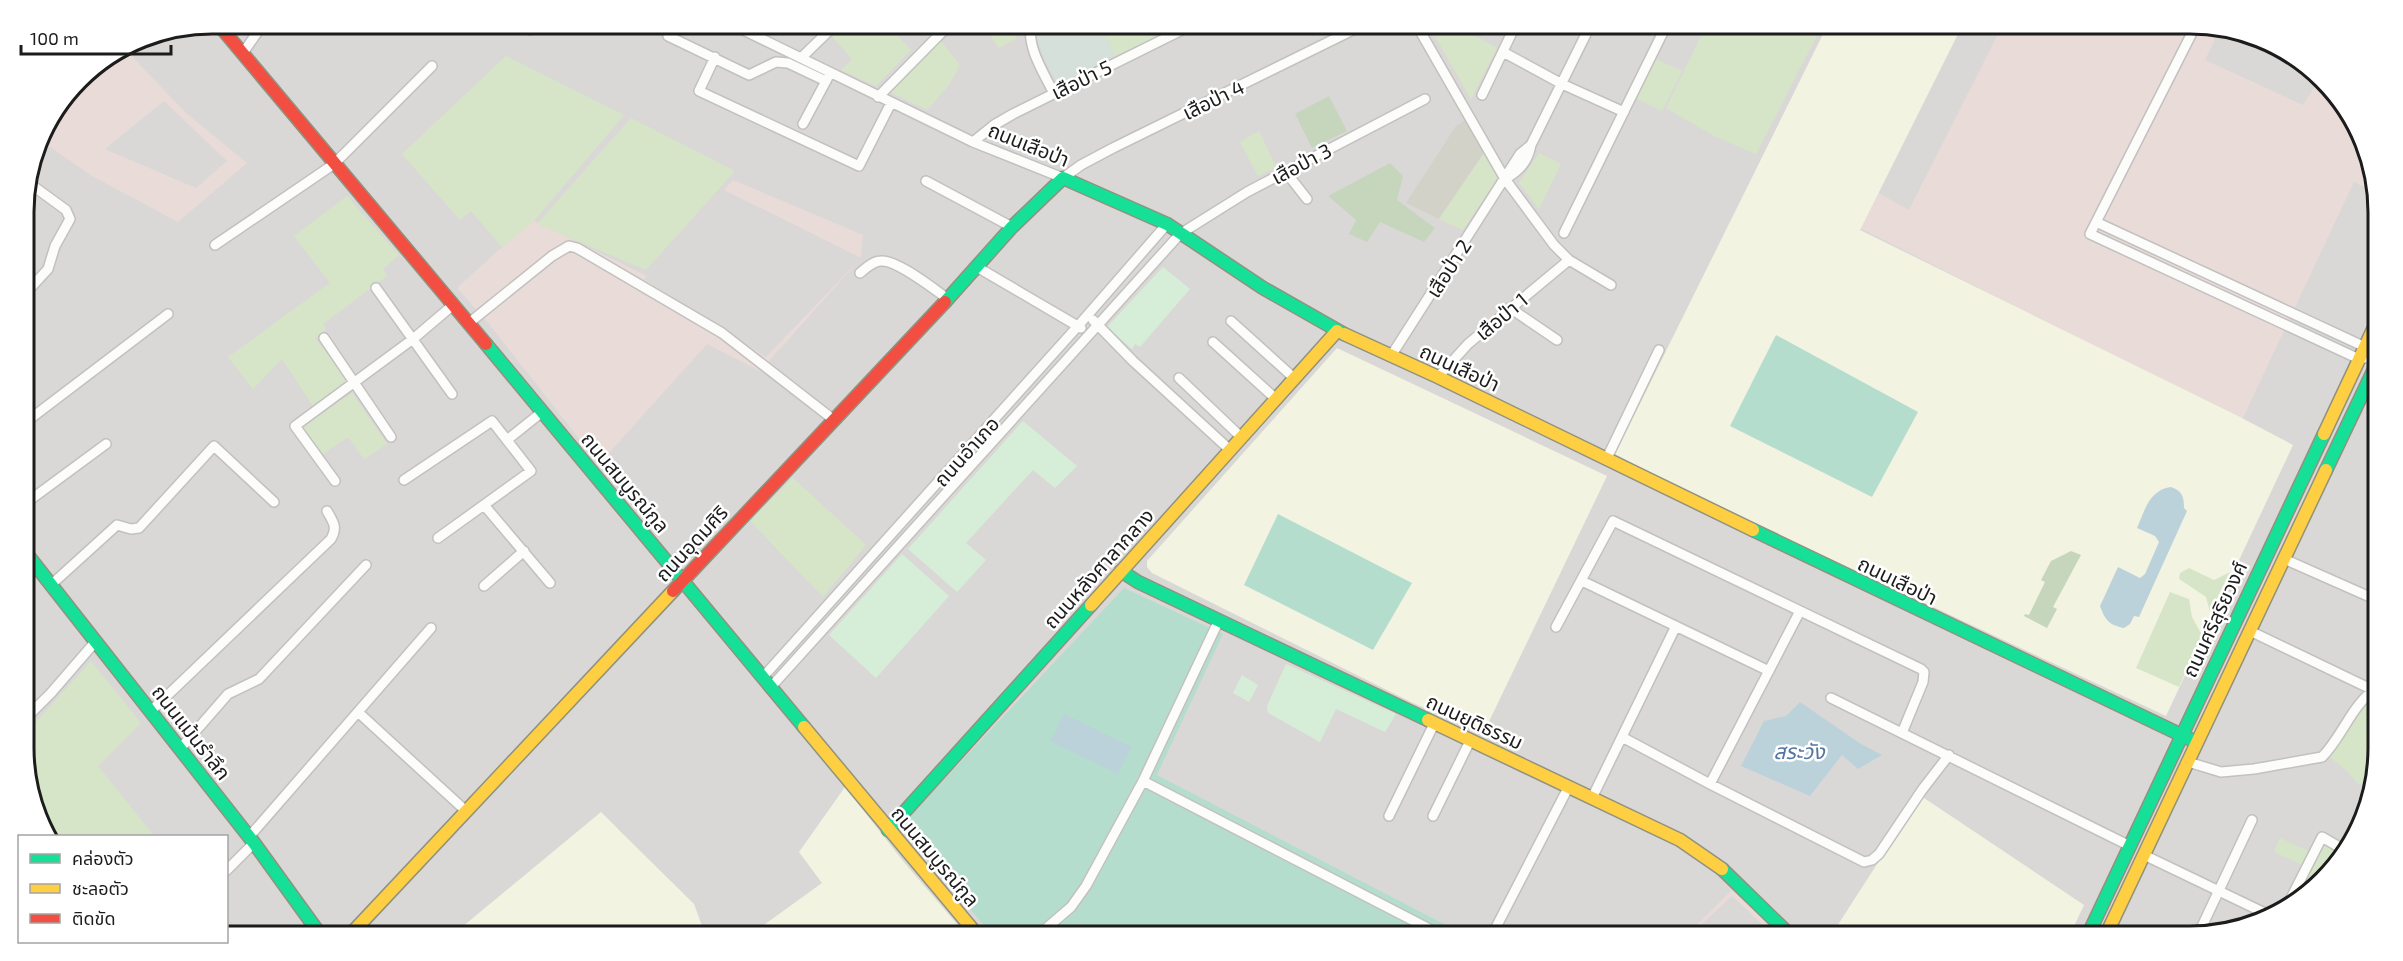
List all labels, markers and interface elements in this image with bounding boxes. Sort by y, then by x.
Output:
scale bar [21,18,171,56]
text: 100 m [30,27,79,49]
street label: เสือป่า 5 [1047,54,1115,104]
street label: เสือป่า 4 [1178,74,1248,124]
street label: ถนนเสือป่า [985,117,1073,171]
street label: เสือป่า 3 [1267,137,1335,189]
street label: เสือป่า 2 [1420,234,1476,302]
street label: เสือป่า 1 [1470,287,1532,345]
street label: ถนนเสือป่า [1416,338,1504,396]
street label: ถนนอำเภอ [928,411,1004,491]
street label: ถนนสมบูรณ์กูล [576,427,675,538]
street label: ถนนอุดมศิริ [650,500,733,587]
street label: ถนนหลังศาลากลาง [1038,503,1158,633]
street label: ถนนเสือป่า [1854,550,1942,610]
street label: ถนนศรีสุริยวงศ์ [2177,557,2252,681]
street label: ถนนแม้นรำลึก [148,680,236,784]
street label: ถนนยุติธรรม [1422,688,1527,755]
water label: สระวัง [1774,738,1826,763]
street label: ถนนสมบูรณ์กูล [886,801,985,912]
legend [18,835,228,943]
text: คล่องตัว [72,847,134,869]
text: ชะลอตัว [72,877,129,899]
text: ติดขัด [72,907,115,929]

